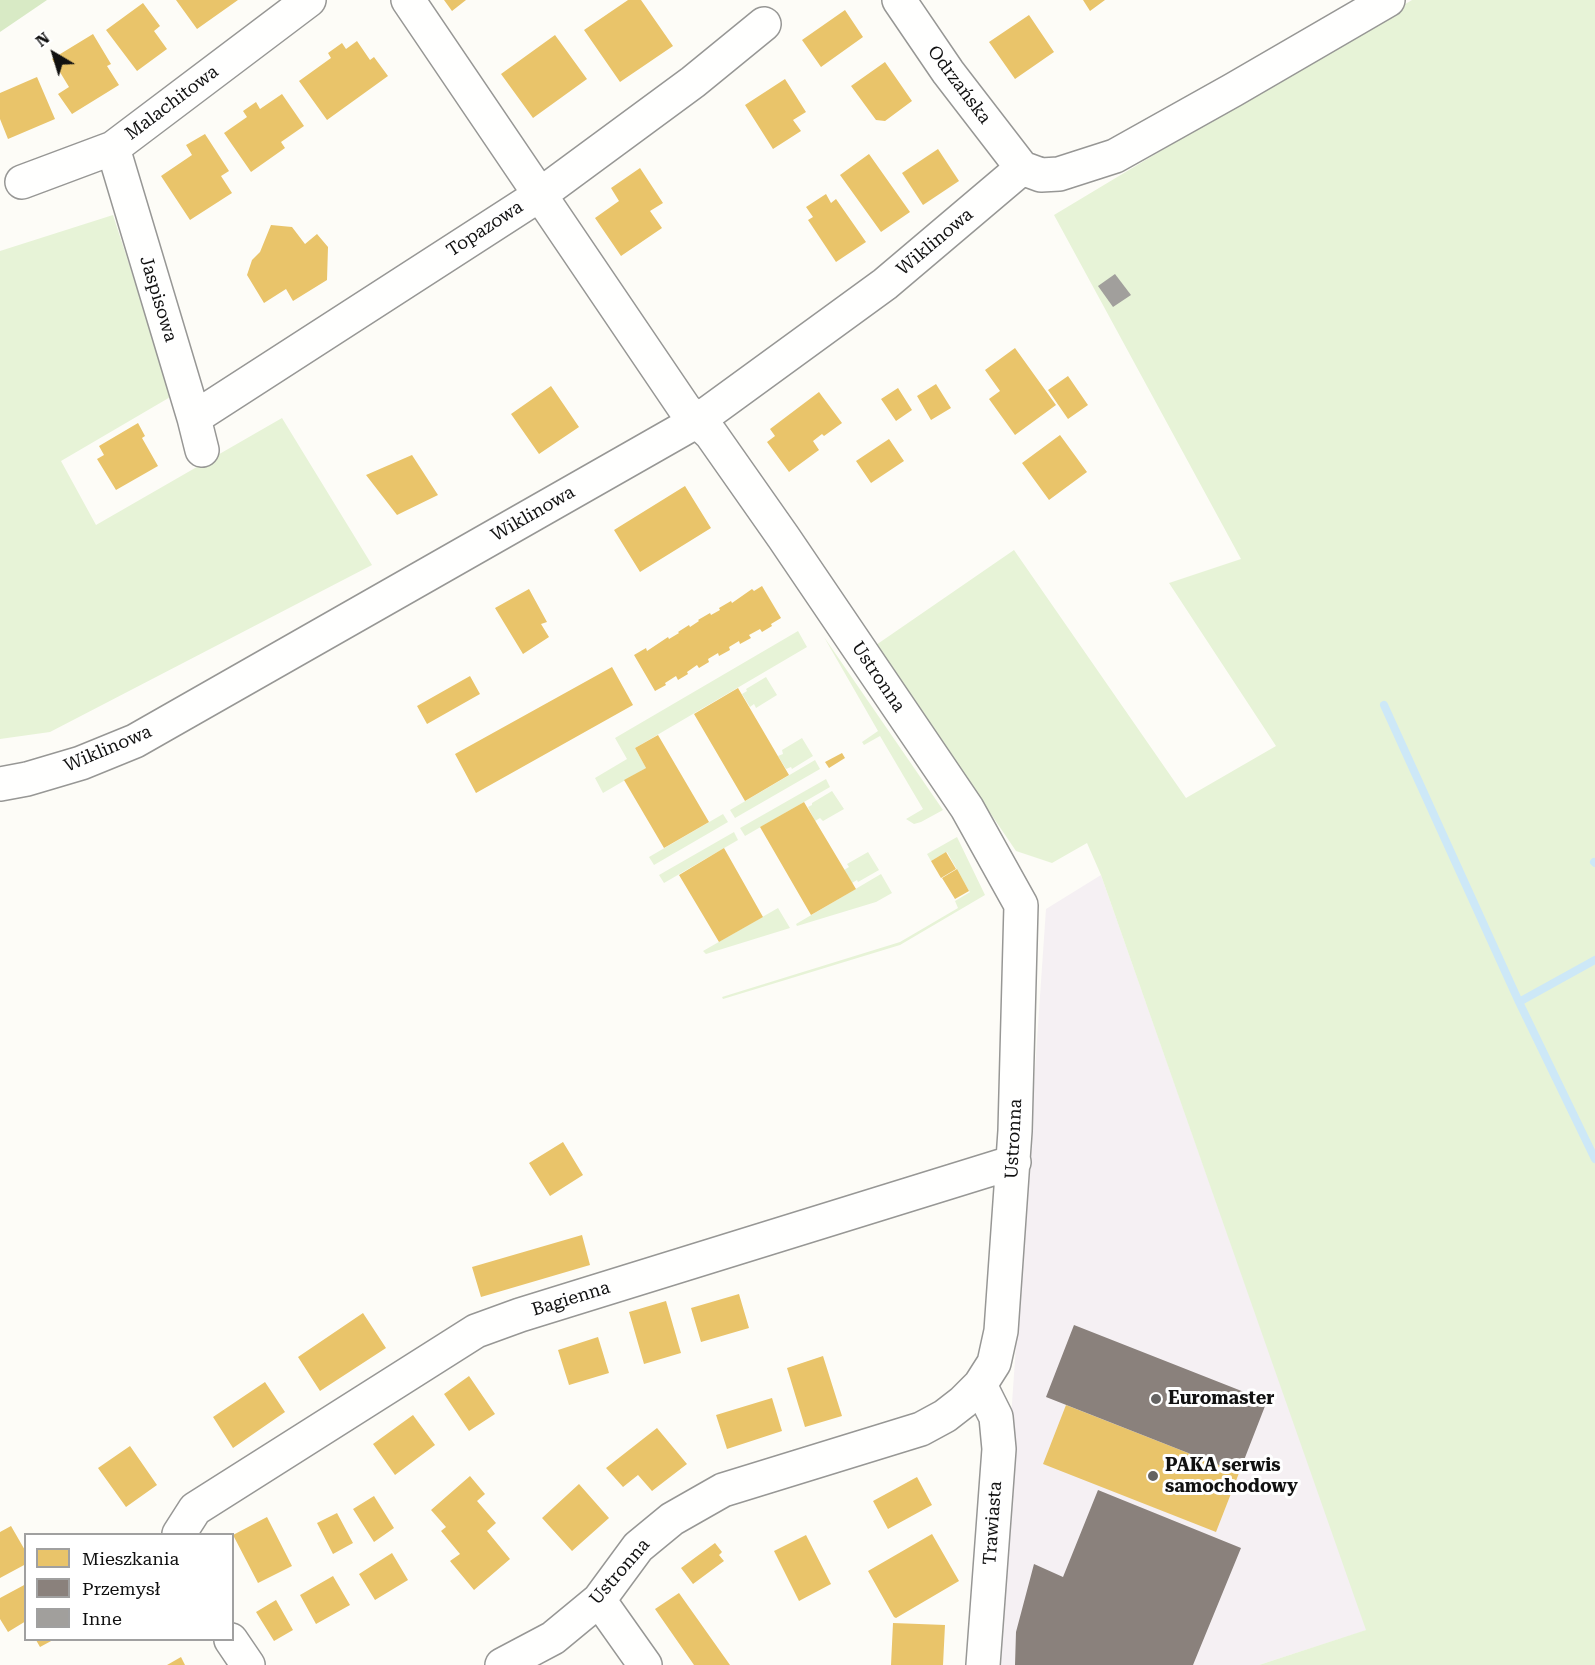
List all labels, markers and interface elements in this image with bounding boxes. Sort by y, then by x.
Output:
north arrow [24,24,84,84]
text: N [32,28,53,51]
street label: Odrzańska [923,42,995,128]
street label: Malachitowa [121,61,223,145]
street label: Topazowa [443,196,527,262]
street label: Wiklinowa [892,204,978,280]
street label: Jaspisowa [135,253,181,345]
street label: Wiklinowa [487,481,579,547]
street label: Ustronna [846,638,910,716]
street label: Wiklinowa [61,721,155,777]
street label: Ustronna [1001,1098,1027,1180]
street label: Bagienna [529,1277,613,1321]
place label: Euromaster [1168,1388,1274,1410]
marker: Euromaster [1149,1392,1163,1406]
place label: PAKA serwis samochodowy [1165,1455,1298,1498]
marker: PAKA serwis samochodowy [1146,1469,1160,1483]
street label: Trawiasta [979,1480,1007,1566]
legend [24,1533,234,1641]
street label: Ustronna [585,1534,655,1610]
text: Mieszkania [82,1548,179,1569]
text: Przemysł [82,1578,160,1599]
text: Inne [82,1608,122,1629]

